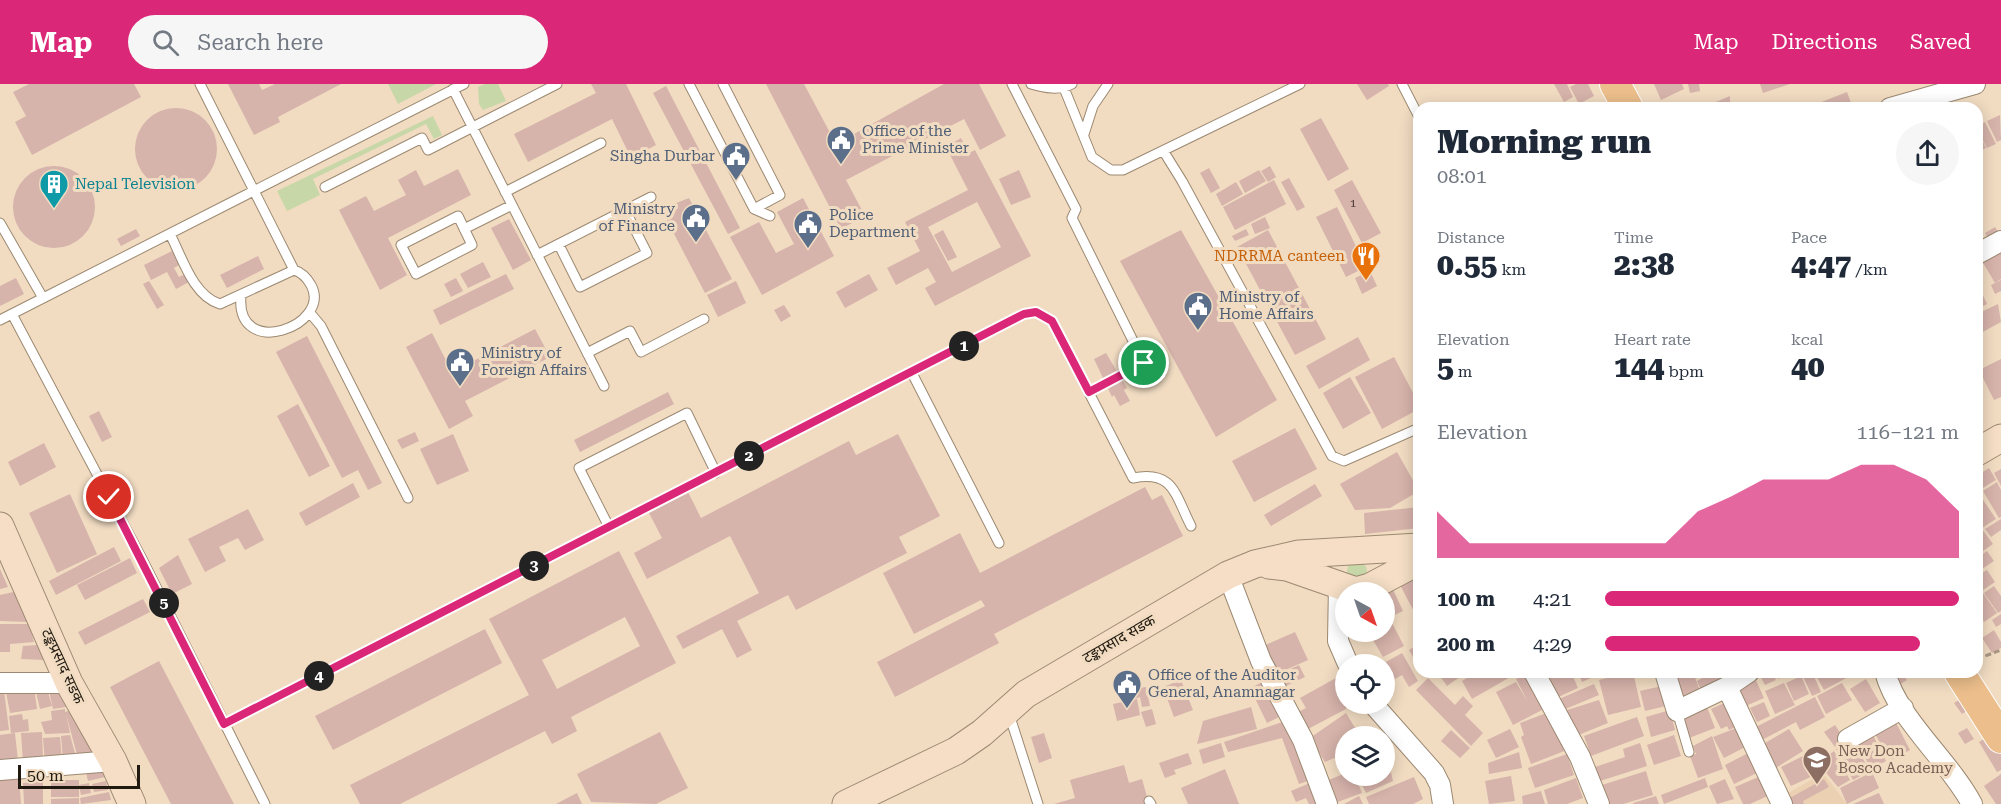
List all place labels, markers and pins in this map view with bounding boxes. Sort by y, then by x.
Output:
place label: Office of the Prime Minister [862,122,969,157]
public building icon: Office of the Prime Minister [825,124,857,166]
public building icon: Singha Durbar [720,140,752,182]
place label: Singha Durbar [610,147,715,165]
building icon: Nepal Television [38,168,70,210]
place label: Nepal Television [75,175,196,193]
place label: Ministry of Finance [598,200,675,235]
public building icon: Ministry of Finance [680,202,712,244]
place label: Police Department [829,206,916,241]
public building icon: Police Department [792,208,824,250]
restaurant icon: NDRRMA canteen [1350,240,1382,282]
place label: NDRRMA canteen [1214,247,1345,265]
place label: Ministry of Home Affairs [1219,288,1314,323]
public building icon: Ministry of Home Affairs [1182,290,1214,332]
pin: 1 [949,331,979,361]
pin [1118,337,1169,388]
place label: Ministry of Foreign Affairs [481,344,587,379]
public building icon: Ministry of Foreign Affairs [444,346,476,388]
pin: 2 [734,441,764,471]
pin [83,471,134,522]
pin: 3 [519,551,549,581]
pin: 5 [149,588,179,618]
pin: 4 [304,661,334,691]
place label: Office of the Auditor General, Anamnagar [1148,666,1296,701]
public building icon: Office of the Auditor General, Anamnagar [1111,668,1143,710]
place label: New Don Bosco Academy [1838,742,1953,777]
school or university icon: New Don Bosco Academy [1801,744,1833,786]

